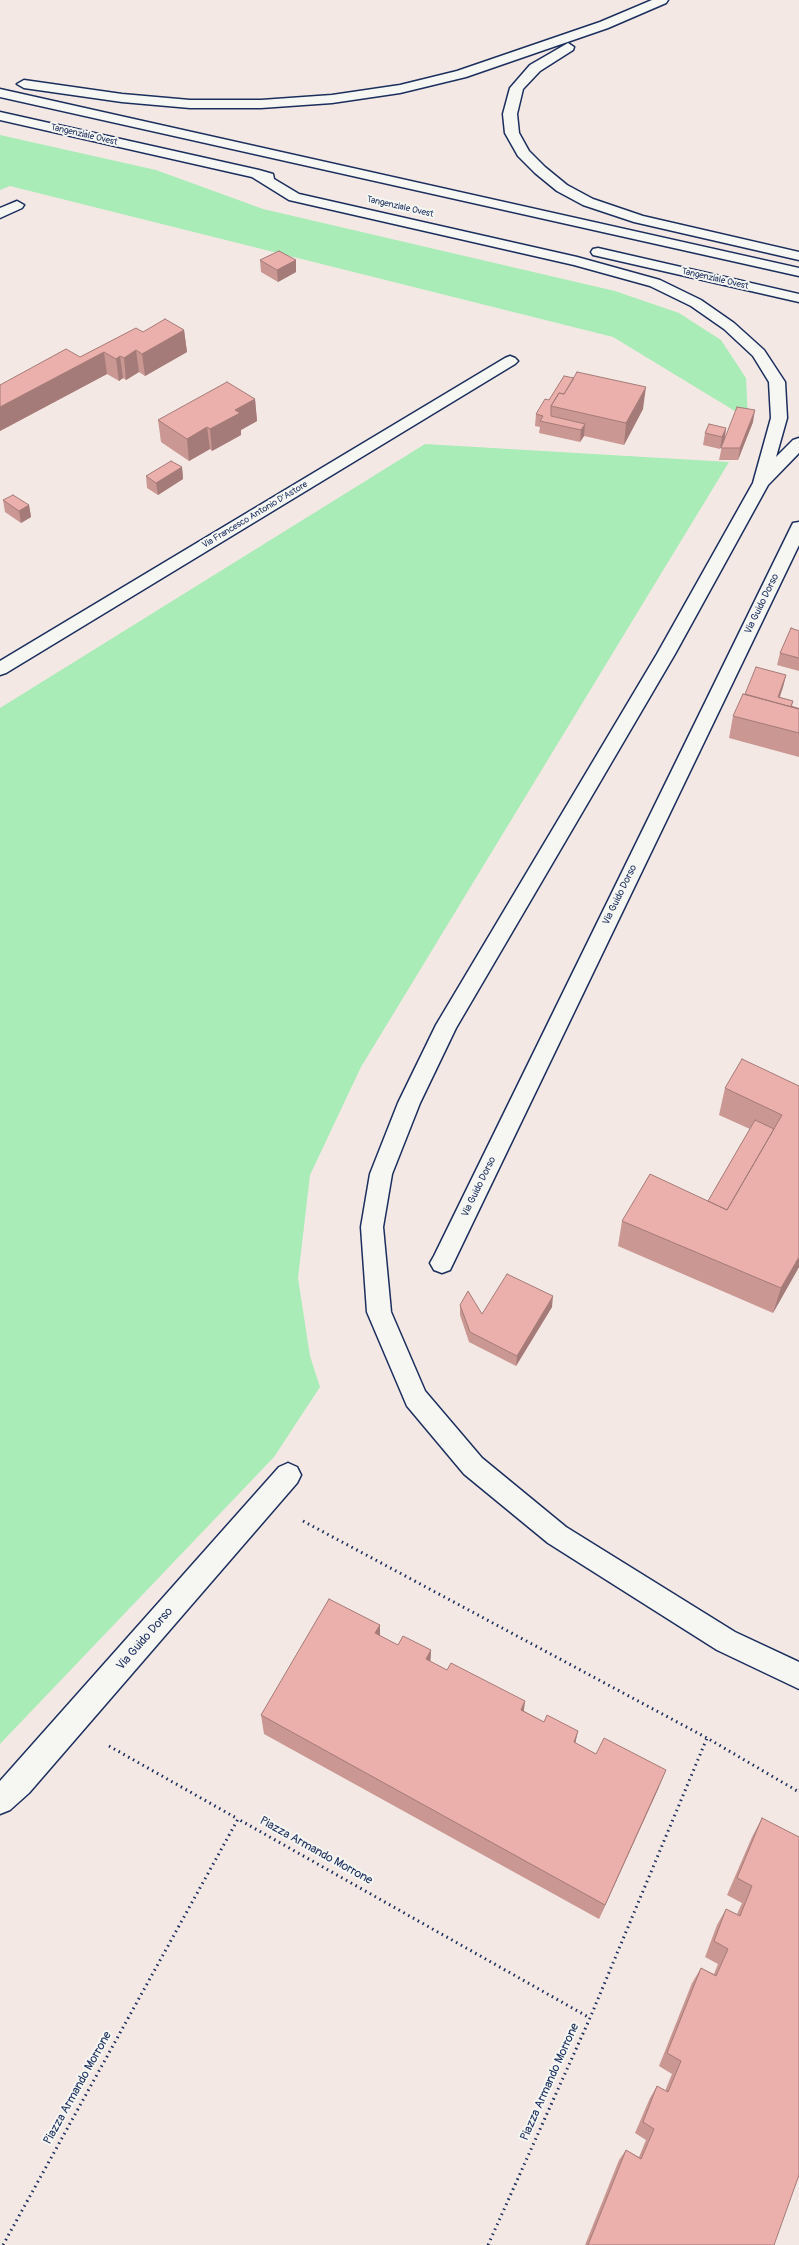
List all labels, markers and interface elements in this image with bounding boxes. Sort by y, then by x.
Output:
street label: Tangenziale Ovest [50,122,118,148]
street label: Tangenziale Ovest [366,194,434,220]
street label: Tangenziale Ovest [681,266,749,292]
street label: Via Francesco Antonio D'Astore [200,479,310,551]
street label: Via Guido Dorso [742,572,782,636]
street label: Via Guido Dorso [600,863,640,927]
street label: Via Guido Dorso [459,1155,499,1219]
street label: Via Guido Dorso [114,1605,176,1673]
street label: Piazza Armando Morrone [257,1814,375,1888]
street label: Piazza Armando Morrone [518,2021,582,2143]
street label: Piazza Armando Morrone [41,2029,115,2147]

